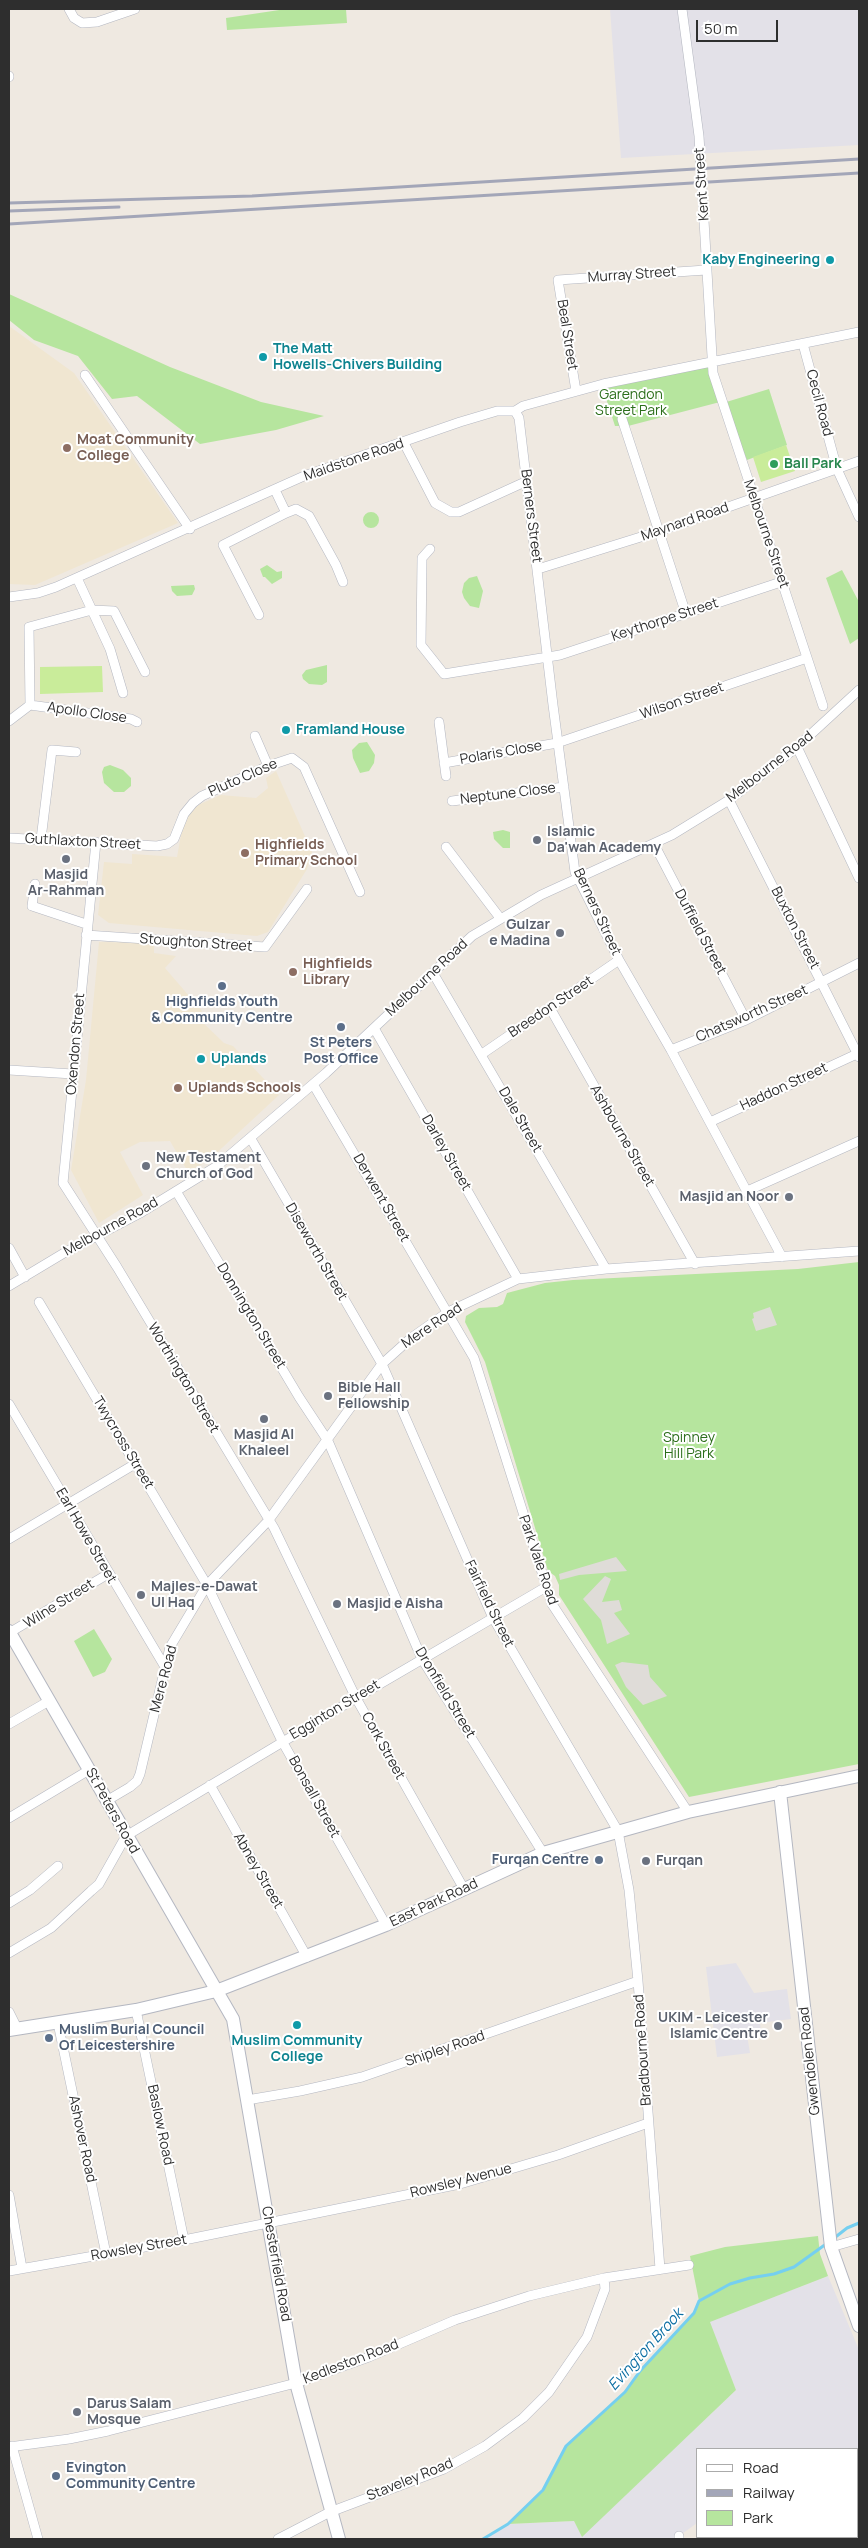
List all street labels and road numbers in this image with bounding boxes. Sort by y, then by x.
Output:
street label: Kent Street [691,147,713,221]
street label: Murray Street [587,264,677,286]
street label: Beal Street [553,298,581,372]
street label: Cecil Road [802,368,836,438]
street label: Maidstone Road [302,435,406,485]
street label: Berners Street [517,468,545,564]
street label: Melbourne Street [740,478,792,590]
street label: Maynard Road [639,499,731,545]
street label: Keythorpe Street [609,595,721,645]
street label: Wilson Street [638,679,726,723]
street label: Apollo Close [46,699,128,727]
street label: Melbourne Road [723,728,817,806]
street label: Polaris Close [459,738,543,768]
street label: Pluto Close [206,755,280,801]
street label: Neptune Close [459,780,557,808]
street label: Guthlaxton Street [24,831,142,853]
street label: Berners Street [569,866,625,958]
street label: Buxton Street [767,884,823,972]
street label: Duffield Street [670,886,730,978]
street label: Stoughton Street [139,931,253,955]
street label: Melbourne Road [383,936,471,1020]
street label: Breedon Street [505,972,597,1042]
street label: Chatsworth Street [694,982,810,1046]
street label: Oxendon Street [63,992,89,1096]
street label: Haddon Street [738,1059,830,1115]
street label: Ashbourne Street [586,1082,658,1190]
street label: Dale Street [495,1084,545,1156]
street label: Darley Street [418,1112,474,1194]
street label: Derwent Street [349,1151,413,1245]
street label: Melbourne Road [61,1194,161,1260]
street label: Diseworth Street [281,1200,351,1304]
street label: Donnington Street [213,1260,289,1372]
street label: Mere Road [399,1300,465,1352]
street label: Worthington Street [144,1320,222,1436]
street label: Twycross Street [89,1394,157,1492]
street label: Earl Howe Street [52,1485,120,1587]
street label: Park Vale Road [515,1513,561,1607]
street label: Fairfield Street [461,1558,517,1650]
street label: Wilne Street [21,1576,97,1632]
street label: Mere Road [147,1643,181,1715]
street label: Dronfield Street [411,1645,479,1741]
street label: Egginton Street [287,1677,383,1743]
street label: Cork Street [358,1709,408,1783]
street label: Bonsall Street [285,1753,343,1841]
street label: St Peters Road [82,1765,142,1857]
street label: Abney Street [230,1830,286,1912]
street label: East Park Road [387,1875,481,1931]
street label: Bradbourne Road [631,1994,655,2106]
street label: Gwendolen Road [796,2006,824,2116]
street label: Shipley Road [403,2028,487,2070]
street label: Baslow Road [143,2083,177,2167]
street label: Ashover Road [65,2094,99,2184]
street label: Rowsley Avenue [408,2160,514,2202]
street label: Chesterfield Road [258,2205,294,2323]
street label: Rowsley Street [90,2231,188,2265]
street label: Kedleston Road [301,2336,401,2388]
street label: Staveley Road [364,2455,456,2505]

